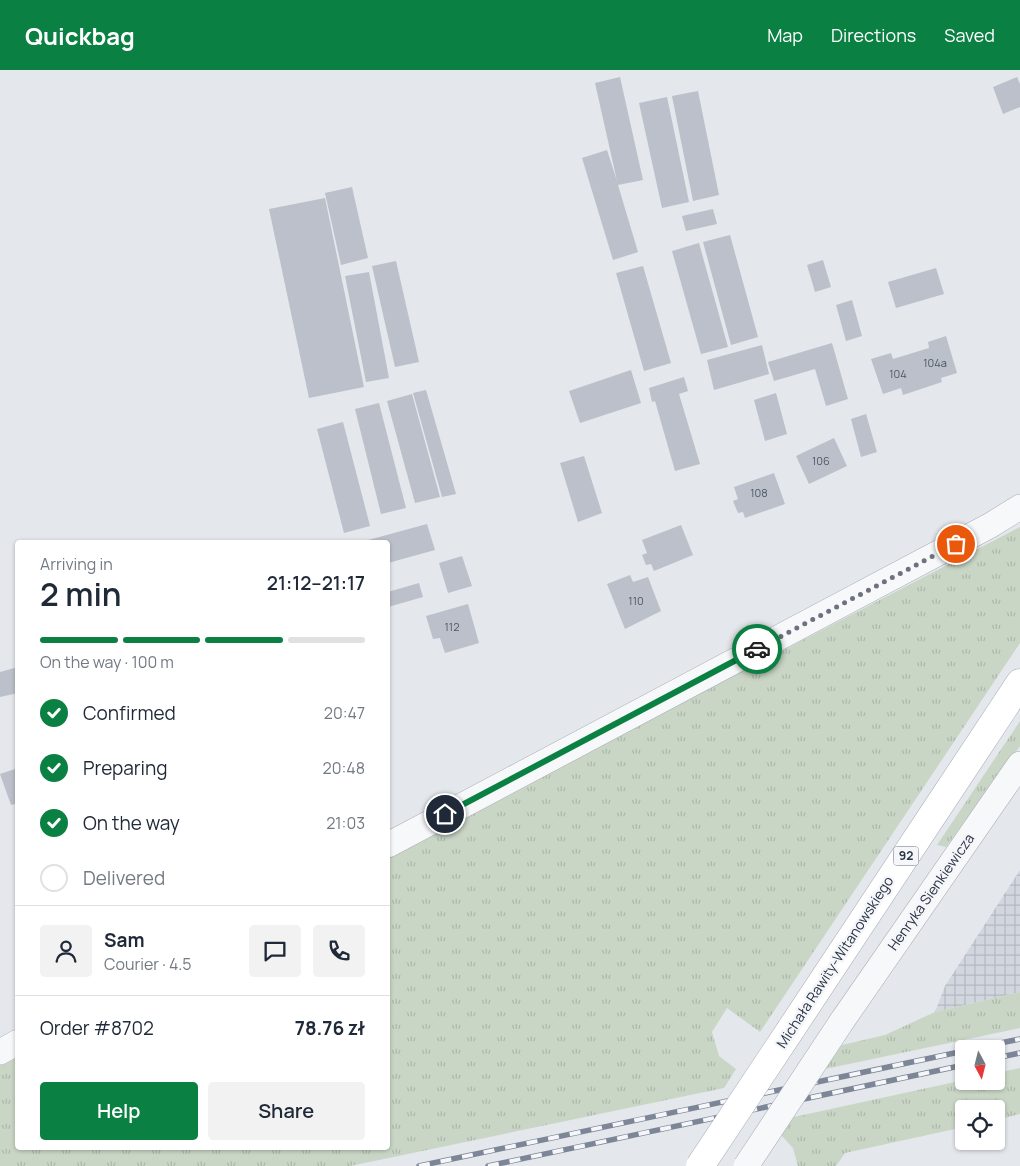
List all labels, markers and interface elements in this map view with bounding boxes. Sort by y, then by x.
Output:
text: Quickbag [25,19,135,52]
text: Map [767,23,803,47]
text: Directions [831,23,916,47]
text: Saved [944,23,995,47]
house number: 104a [923,355,947,370]
house number: 104 [889,366,907,381]
house number: 106 [812,453,830,468]
house number: 108 [750,485,768,500]
pin [935,523,977,565]
icon: bag [942,530,970,558]
text: Arriving in [40,553,113,575]
text: 21:12–21:17 [267,570,365,596]
text: 2 min [40,572,122,616]
house number: 110 [628,593,644,608]
house number: 112 [445,619,459,634]
courier [732,624,782,674]
icon: car [743,635,771,663]
text: On the way · 100 m [40,651,174,673]
icon: check [40,699,68,727]
text: Confirmed [83,700,176,726]
text: 20:47 [324,702,365,724]
icon: check [40,754,68,782]
text: Preparing [83,755,168,781]
text: 20:48 [323,757,365,779]
pin [424,793,466,835]
icon: home [431,800,459,828]
icon: check [40,809,68,837]
text: On the way [83,810,180,836]
text: 21:03 [326,812,365,834]
street label: Henryka Sienkiewicza [883,830,978,954]
road number: 92 [894,846,918,866]
text: Delivered [83,865,165,891]
street label: Michała Rawity-Witanowskiego [772,872,897,1051]
button: person [40,925,92,977]
button: chat [249,925,301,977]
button: phone [313,925,365,977]
text: Sam [104,927,145,953]
text: Courier · 4.5 [104,953,191,975]
text: Order #8702 [40,1015,154,1041]
text: 78.76 zł [295,1015,365,1041]
north arrow [955,1040,1005,1090]
map controls [955,1040,1005,1150]
button: Help [40,1082,198,1140]
button: Share [208,1082,365,1140]
button: locate [955,1100,1005,1150]

